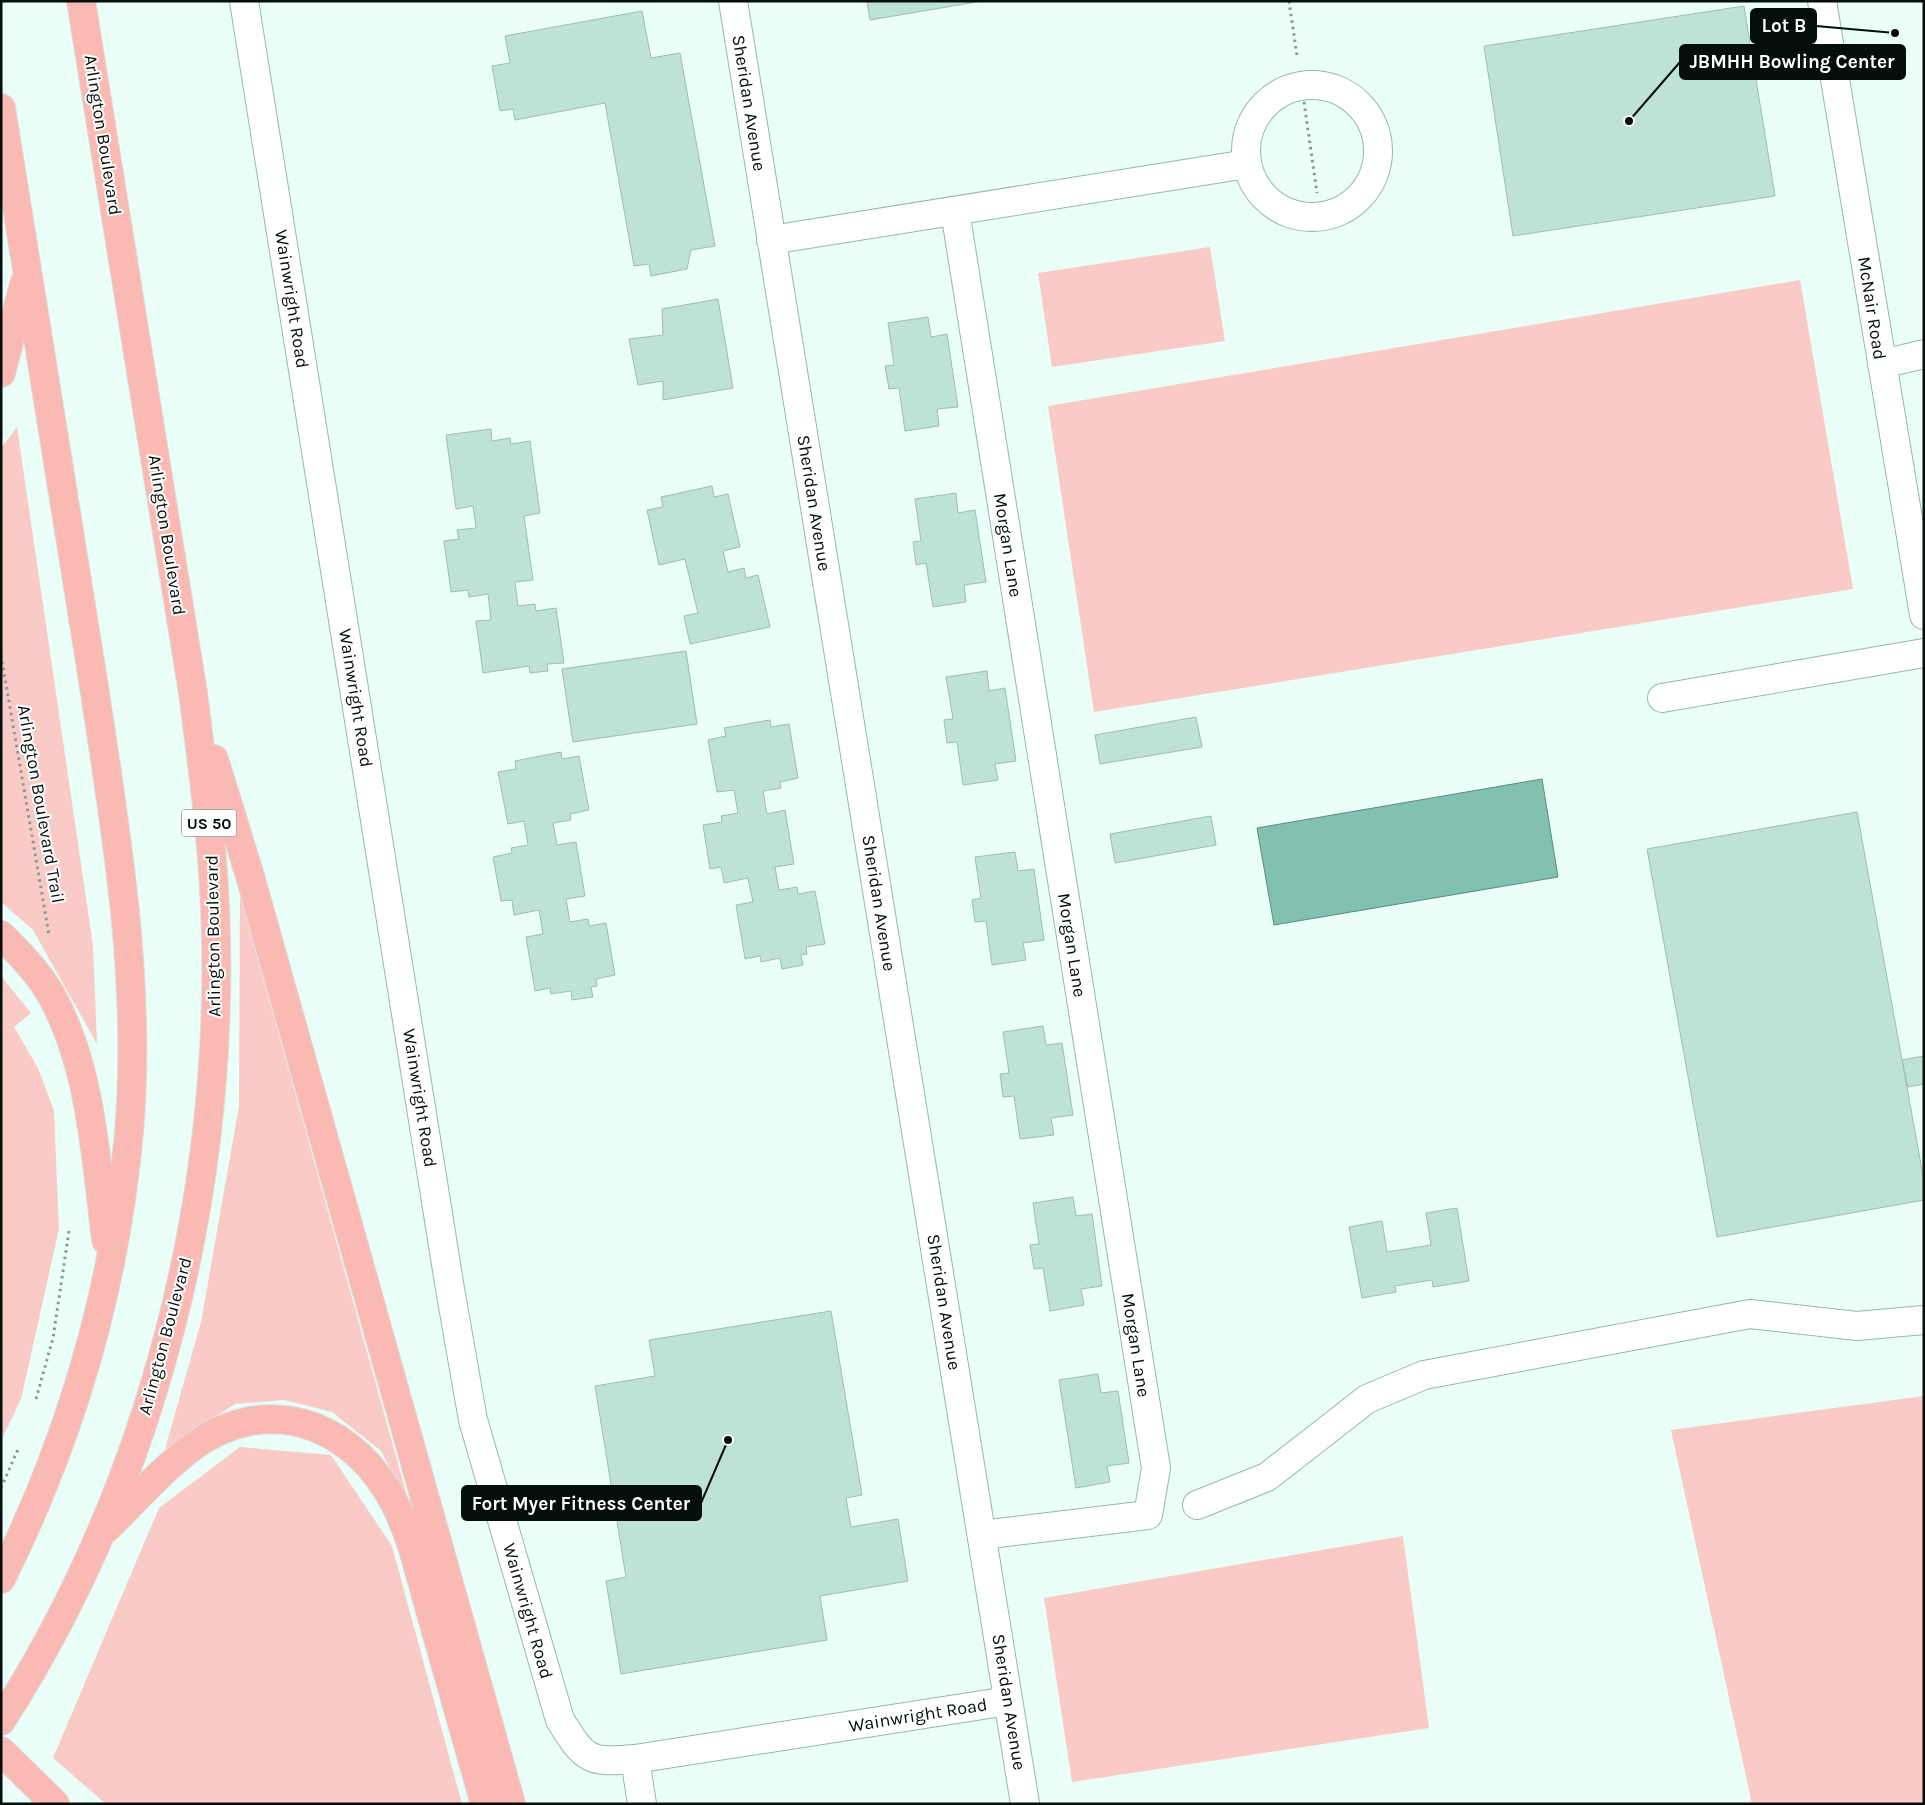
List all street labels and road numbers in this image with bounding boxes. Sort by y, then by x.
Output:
street label: Sheridan Avenue [727,33,771,173]
street label: Arlington Boulevard [79,53,127,217]
street label: Wainwright Road [270,228,314,370]
street label: McNair Road [1853,255,1891,361]
street label: Sheridan Avenue [792,433,836,573]
street label: Arlington Boulevard [143,453,191,617]
street label: Morgan Lane [989,491,1027,599]
street label: Wainwright Road [334,627,378,769]
street label: Arlington Boulevard Trail [13,703,69,905]
road number: US 50 [182,810,236,836]
street label: Sheridan Avenue [857,833,901,973]
street label: Arlington Boulevard [201,855,225,1017]
street label: Morgan Lane [1053,891,1091,999]
street label: Wainwright Road [398,1027,442,1169]
street label: Sheridan Avenue [922,1232,966,1372]
street label: Arlington Boulevard [133,1255,197,1417]
street label: Morgan Lane [1117,1291,1155,1399]
street label: Wainwright Road [498,1541,558,1681]
street label: Sheridan Avenue [987,1632,1031,1772]
street label: Wainwright Road [847,1693,989,1737]

